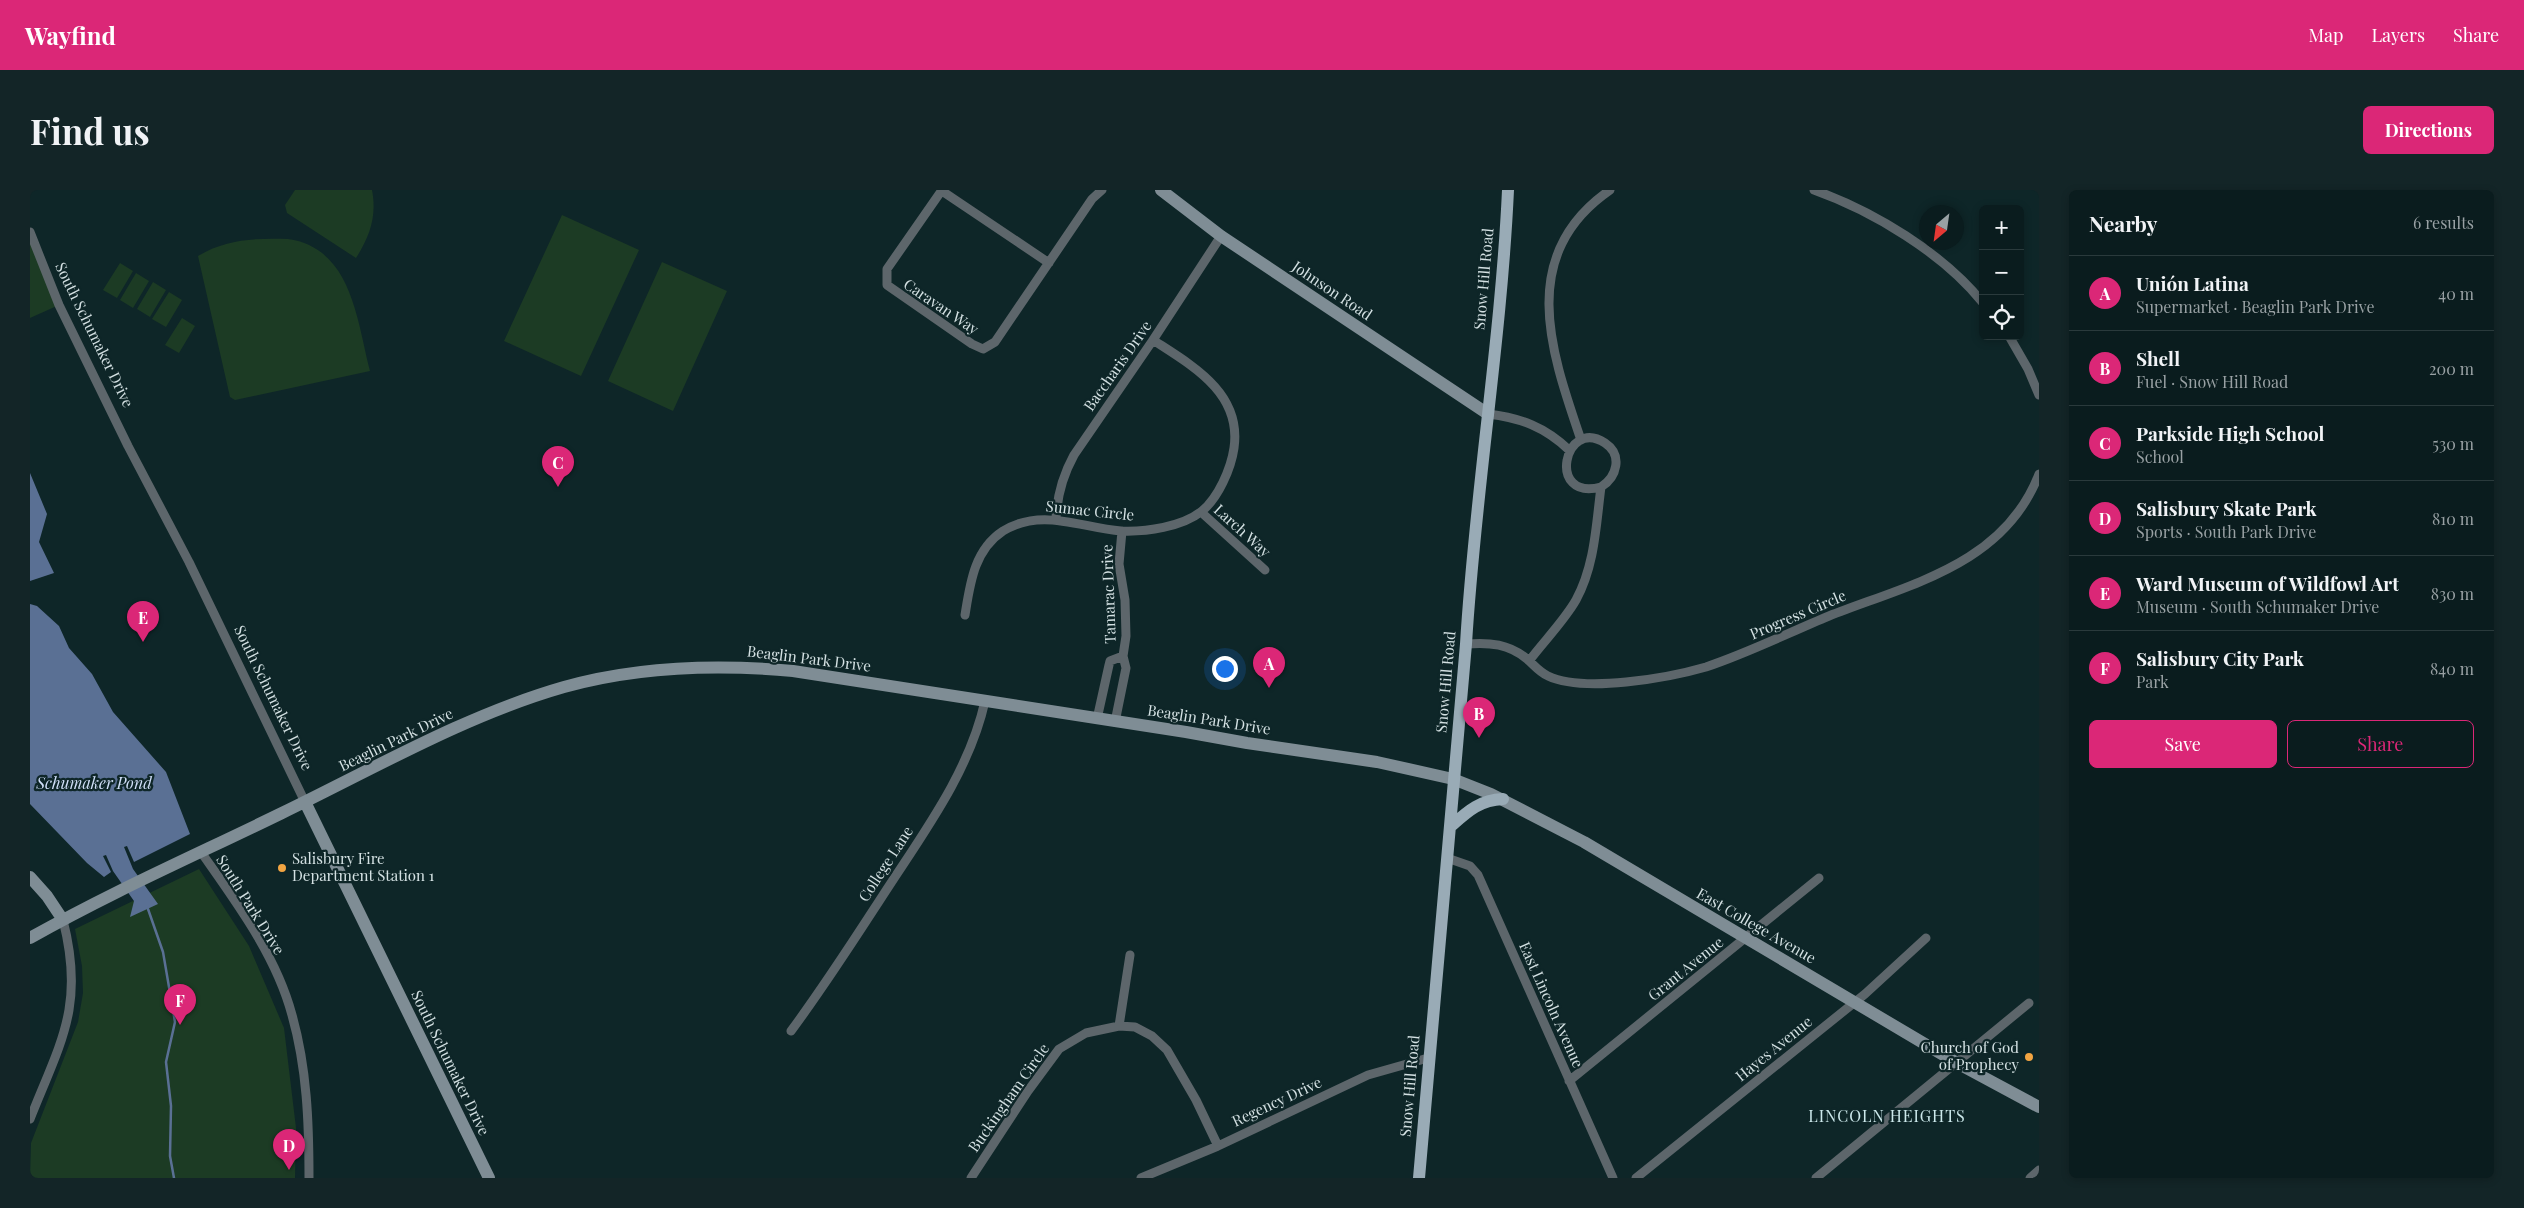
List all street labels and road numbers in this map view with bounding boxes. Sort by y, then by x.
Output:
street label: Snow Hill Road [1469,227,1497,331]
street label: Johnson Road [1288,256,1377,324]
street label: South Schumaker Drive [51,259,139,410]
street label: Caravan Way [900,274,983,339]
street label: Baccharis Drive [1079,316,1156,415]
street label: Sumac Circle [1045,495,1135,525]
street label: Larch Way [1210,499,1276,561]
street label: Tamarac Drive [1096,544,1120,644]
street label: Progress Circle [1747,585,1849,643]
street label: South Schumaker Drive [230,622,318,773]
street label: Snow Hill Road [1431,630,1459,734]
street label: Beaglin Park Drive [746,640,872,676]
street label: Beaglin Park Drive [1146,699,1272,739]
street label: Beaglin Park Drive [335,703,456,775]
street label: College Lane [853,822,917,905]
street label: South Park Drive [212,851,290,958]
street label: East College Avenue [1693,883,1820,967]
street label: Grant Avenue [1644,932,1727,1005]
street label: East Lincoln Avenue [1515,939,1589,1071]
street label: South Schumaker Drive [407,987,495,1138]
street label: Hayes Avenue [1731,1011,1816,1085]
street label: Snow Hill Road [1395,1034,1423,1138]
street label: Buckingham Circle [963,1039,1053,1156]
street label: Regency Drive [1229,1072,1325,1131]

